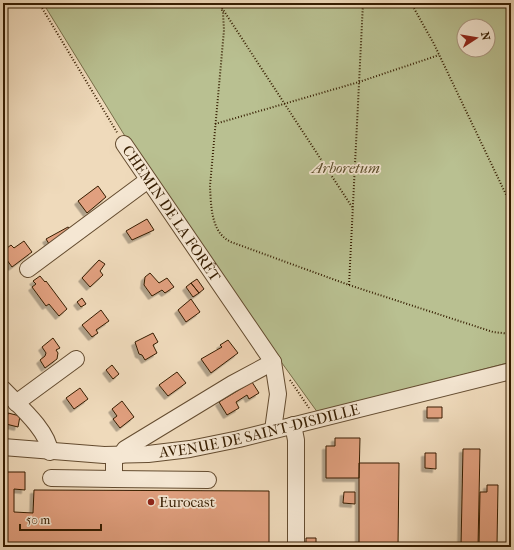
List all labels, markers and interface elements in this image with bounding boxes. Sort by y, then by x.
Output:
north arrow [456,18,496,58]
text: N [478,31,493,42]
street label: CHEMIN DE LA FORÊT [118,142,225,286]
park label: Arboretum [310,159,380,177]
street label: AVENUE DE SAINT-DISDILLE [157,400,361,462]
place label: Eurocast [159,493,216,511]
marker: Eurocast [146,497,156,507]
scale bar [20,506,101,532]
text: 50 m [26,513,50,527]

